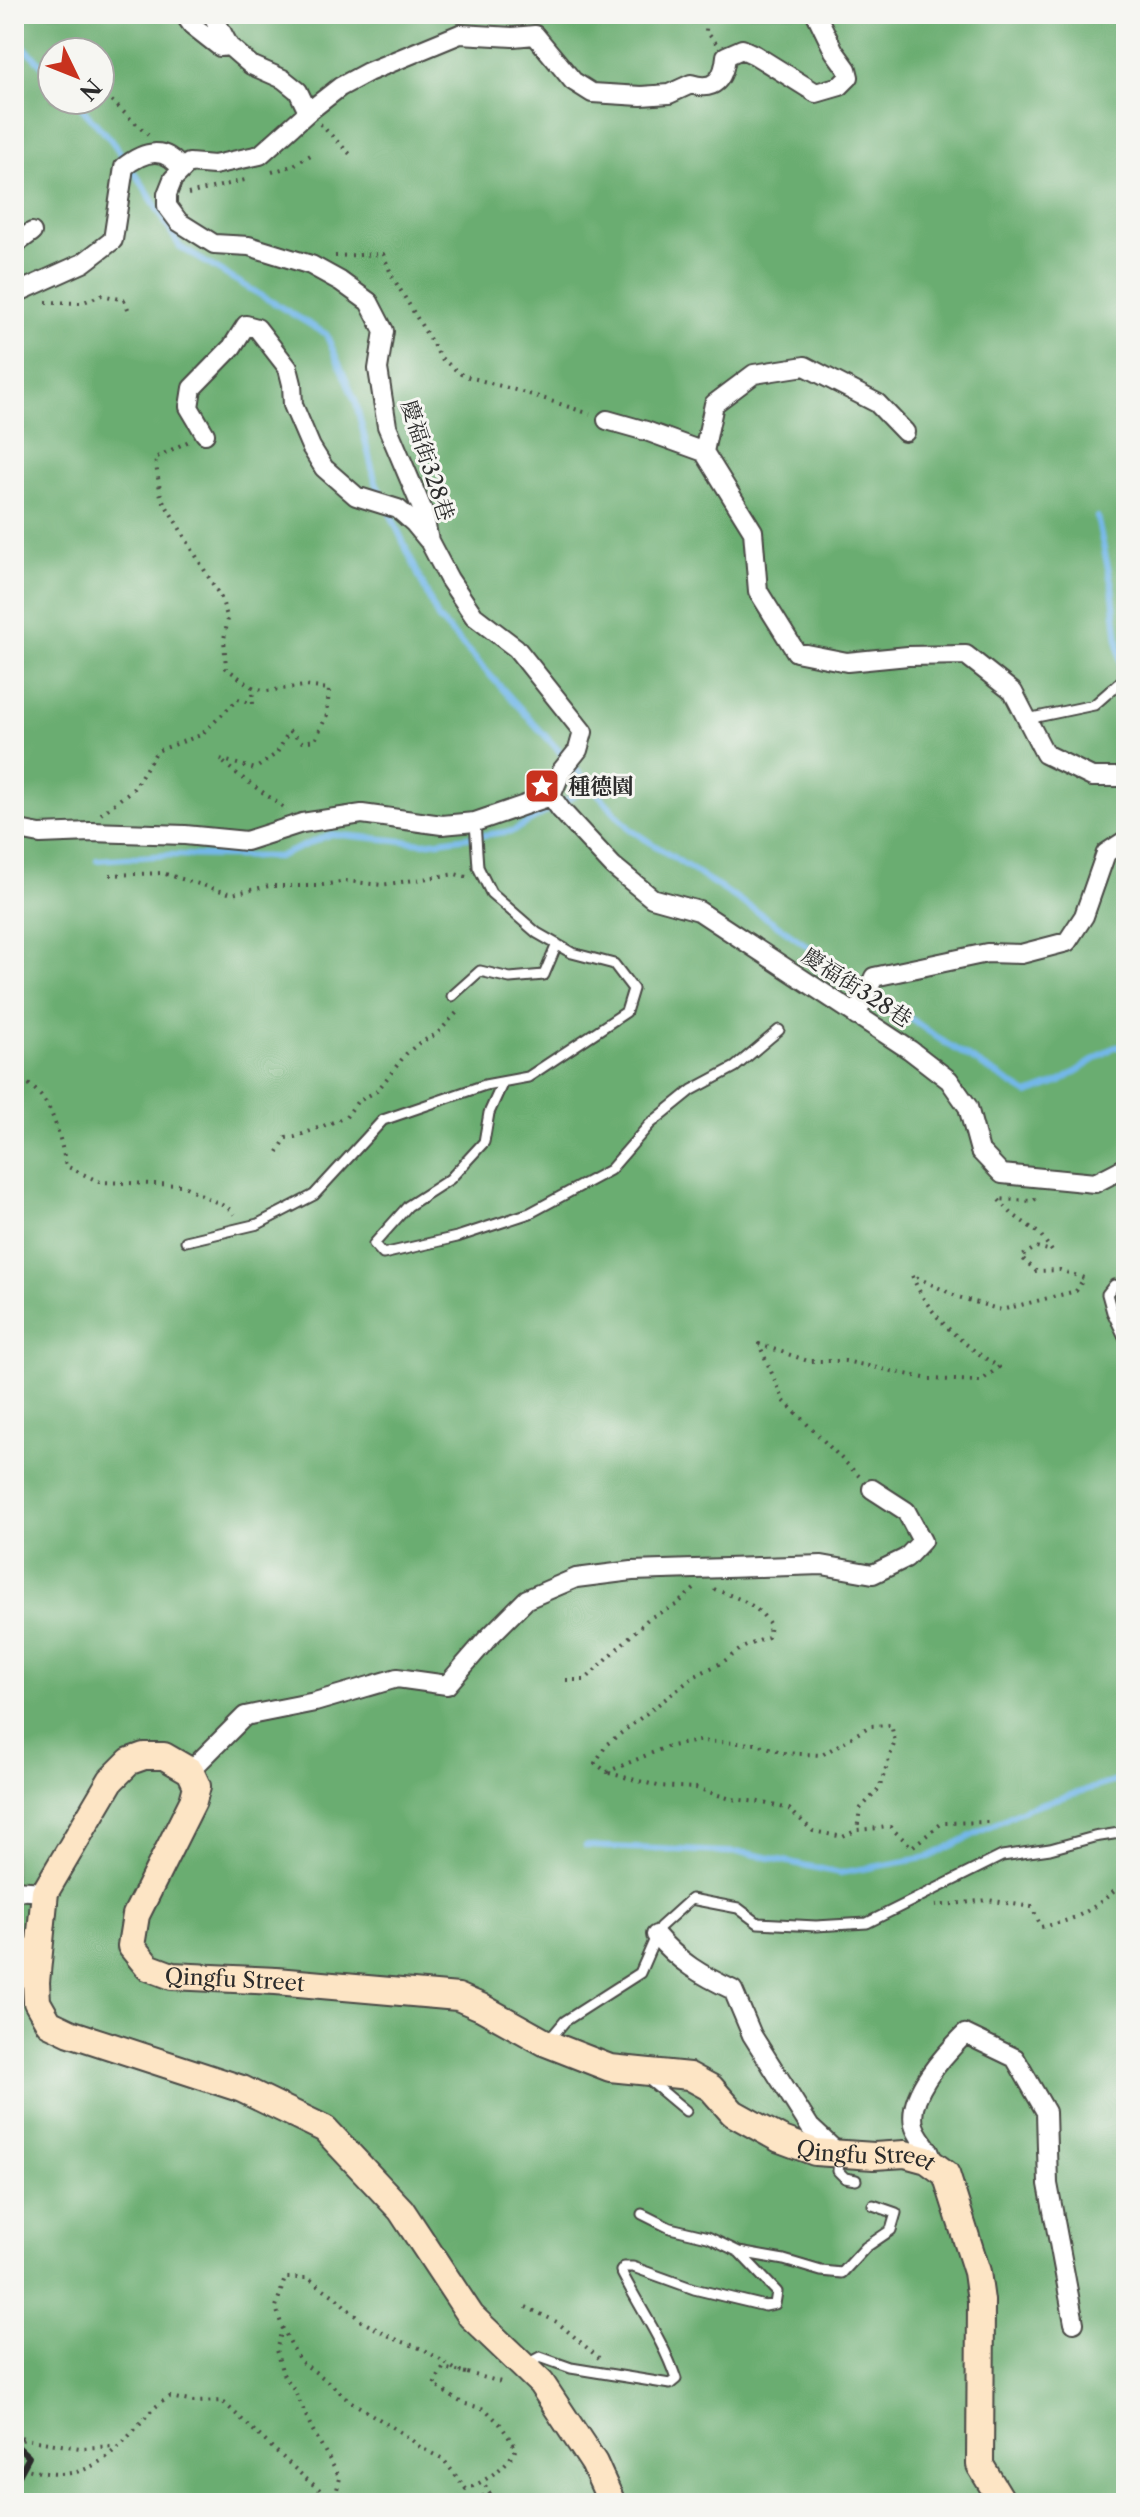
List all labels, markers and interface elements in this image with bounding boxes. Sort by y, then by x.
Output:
north arrow [36,36,116,116]
text: N [74,73,107,105]
street label: 慶福街328巷 [395,396,460,524]
place icon: 種德園 [523,767,561,805]
place label: 種德園 [568,773,634,800]
street label: 慶福街328巷 [797,942,917,1033]
street label: Qingfu Street [164,1963,306,1997]
street label: Qingfu Street [792,2133,941,2176]

